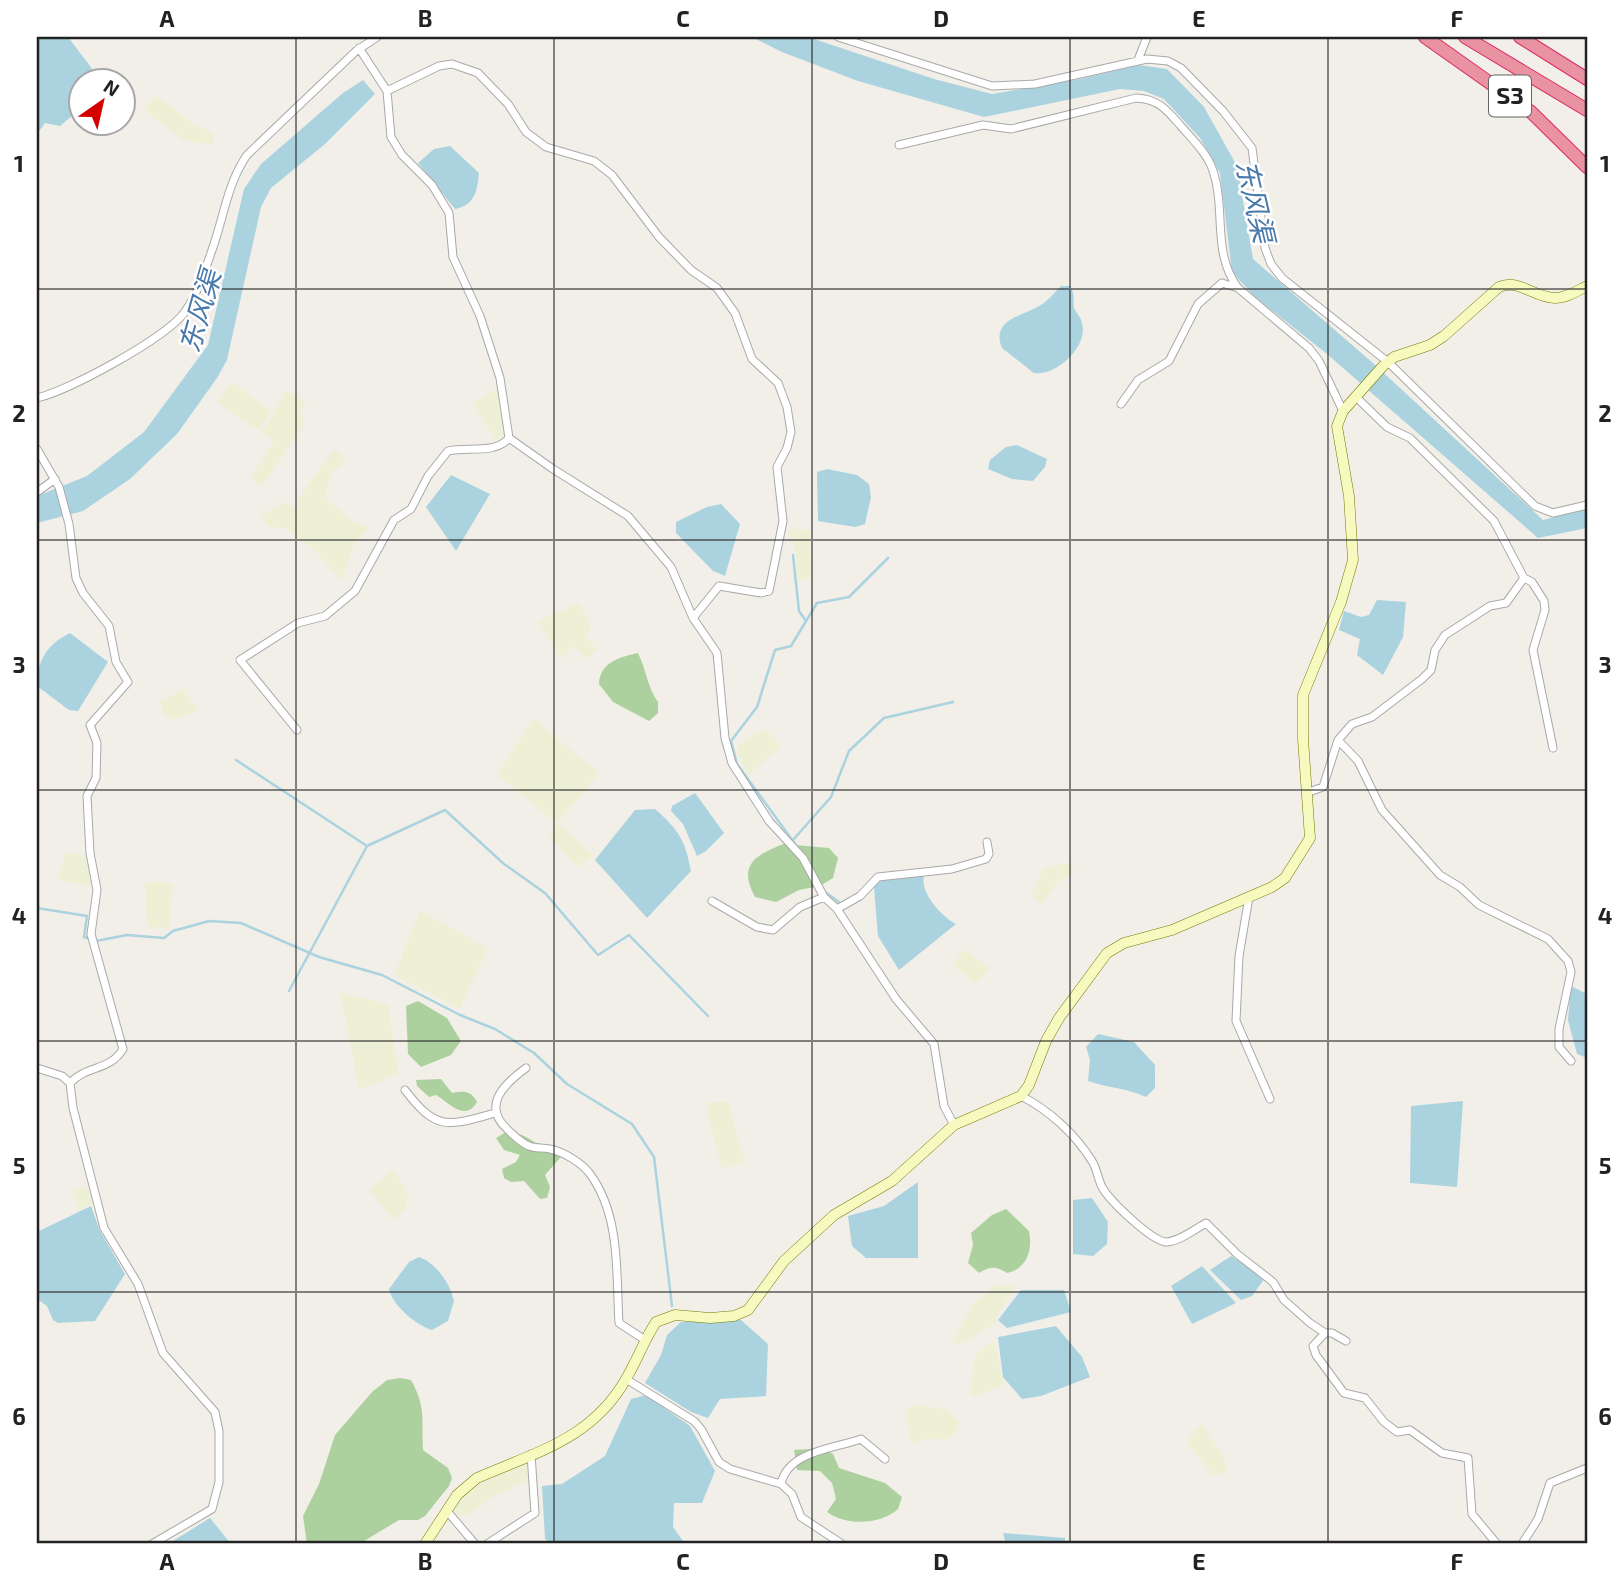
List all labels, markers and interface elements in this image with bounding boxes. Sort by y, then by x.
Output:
text: A [159,4,175,32]
text: B [418,4,432,32]
text: C [676,4,690,32]
text: D [933,4,949,32]
text: E [1192,4,1206,32]
text: F [1451,4,1464,32]
north arrow [66,66,136,136]
text: N [100,74,124,101]
road number: S3 [1489,76,1531,116]
text: 1 [14,149,24,177]
text: 1 [1600,149,1610,177]
water label: 东风渠 [1230,156,1283,249]
water label: 东风渠 [171,262,228,356]
text: 2 [12,399,26,427]
text: 2 [1598,399,1612,427]
text: 3 [12,650,26,678]
text: 3 [1598,650,1612,678]
text: 4 [12,901,26,929]
text: 4 [1598,901,1612,929]
text: 5 [13,1151,25,1179]
text: 5 [1599,1151,1611,1179]
text: 6 [12,1402,26,1430]
text: 6 [1598,1402,1612,1430]
text: A [159,1547,175,1575]
text: B [418,1547,432,1575]
text: C [676,1547,690,1575]
text: D [933,1547,949,1575]
text: E [1192,1547,1206,1575]
text: F [1451,1547,1464,1575]

